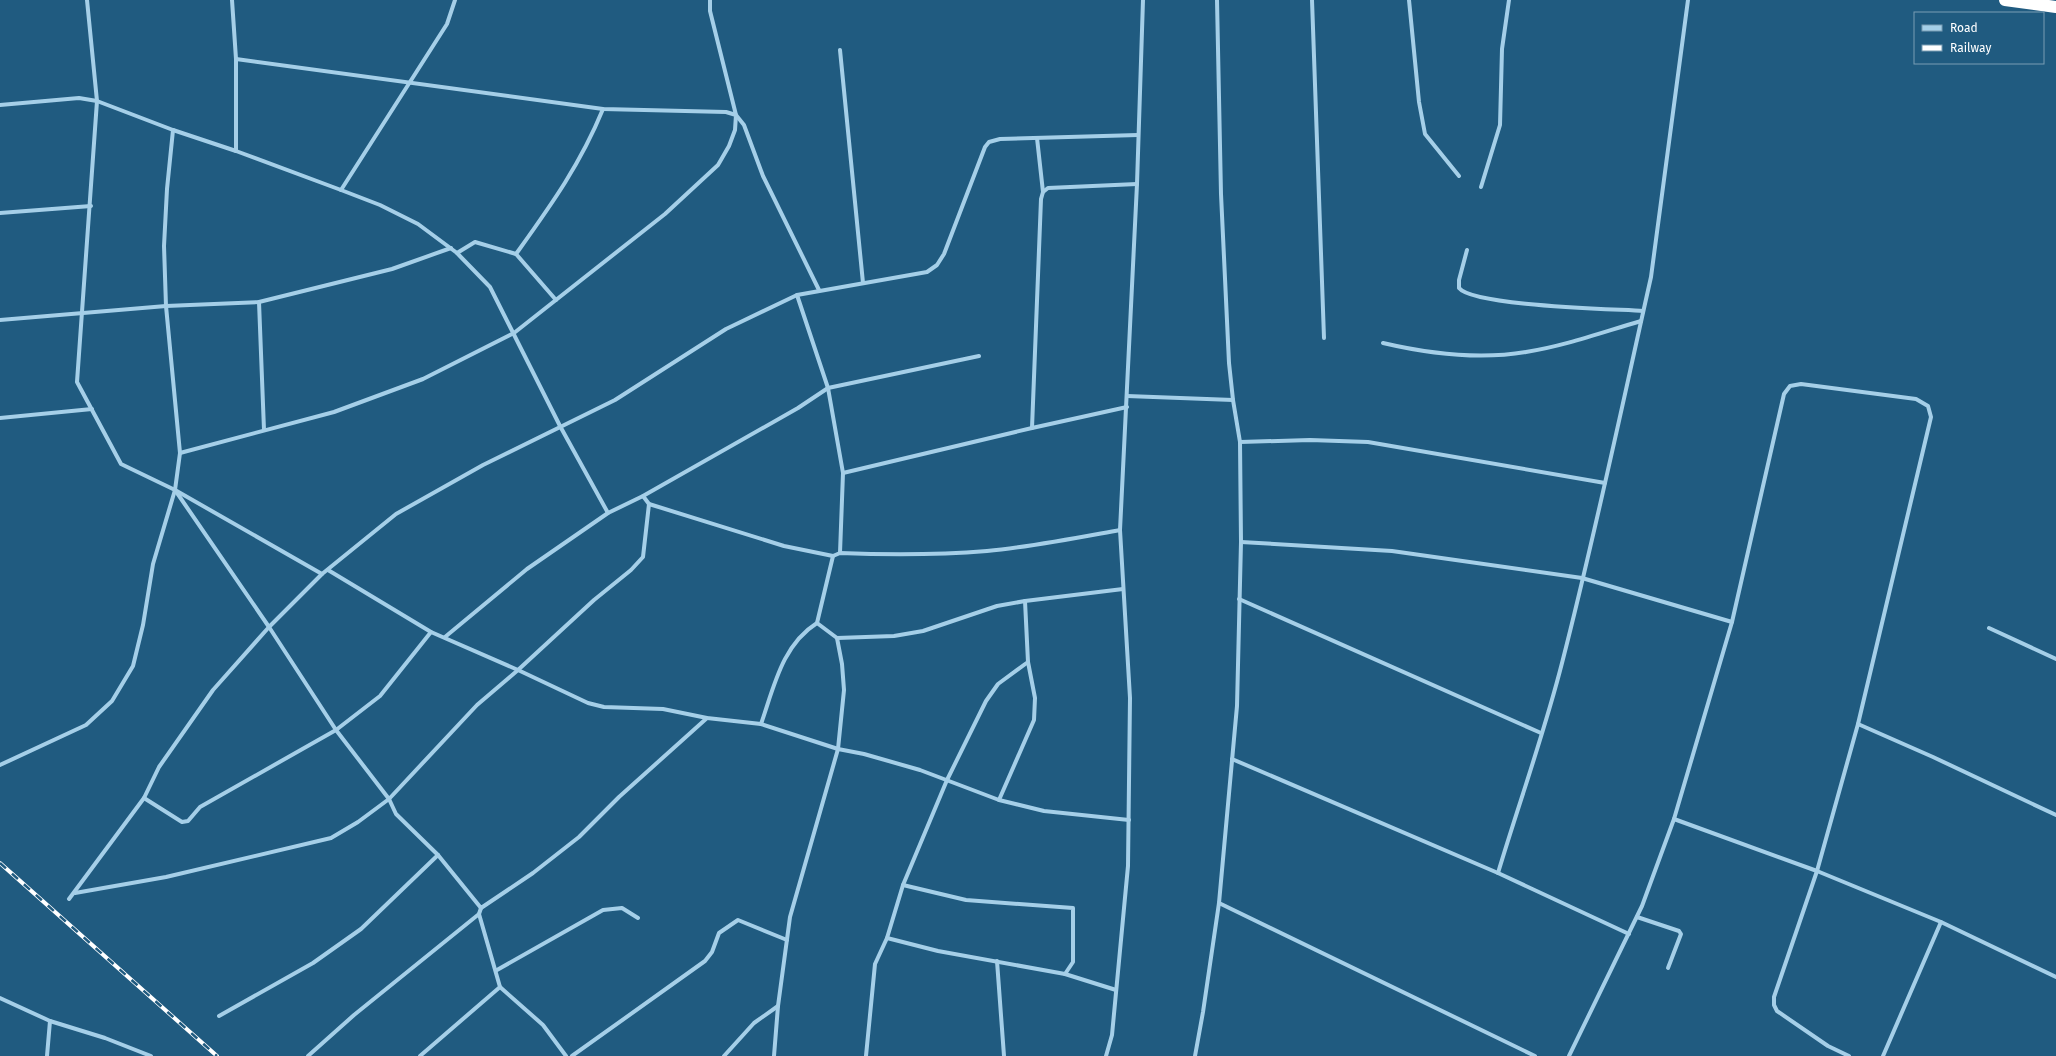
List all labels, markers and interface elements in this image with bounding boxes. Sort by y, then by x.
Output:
legend [1914,12,2044,64]
text: Road [1950,21,1978,35]
text: Railway [1950,41,1991,55]

